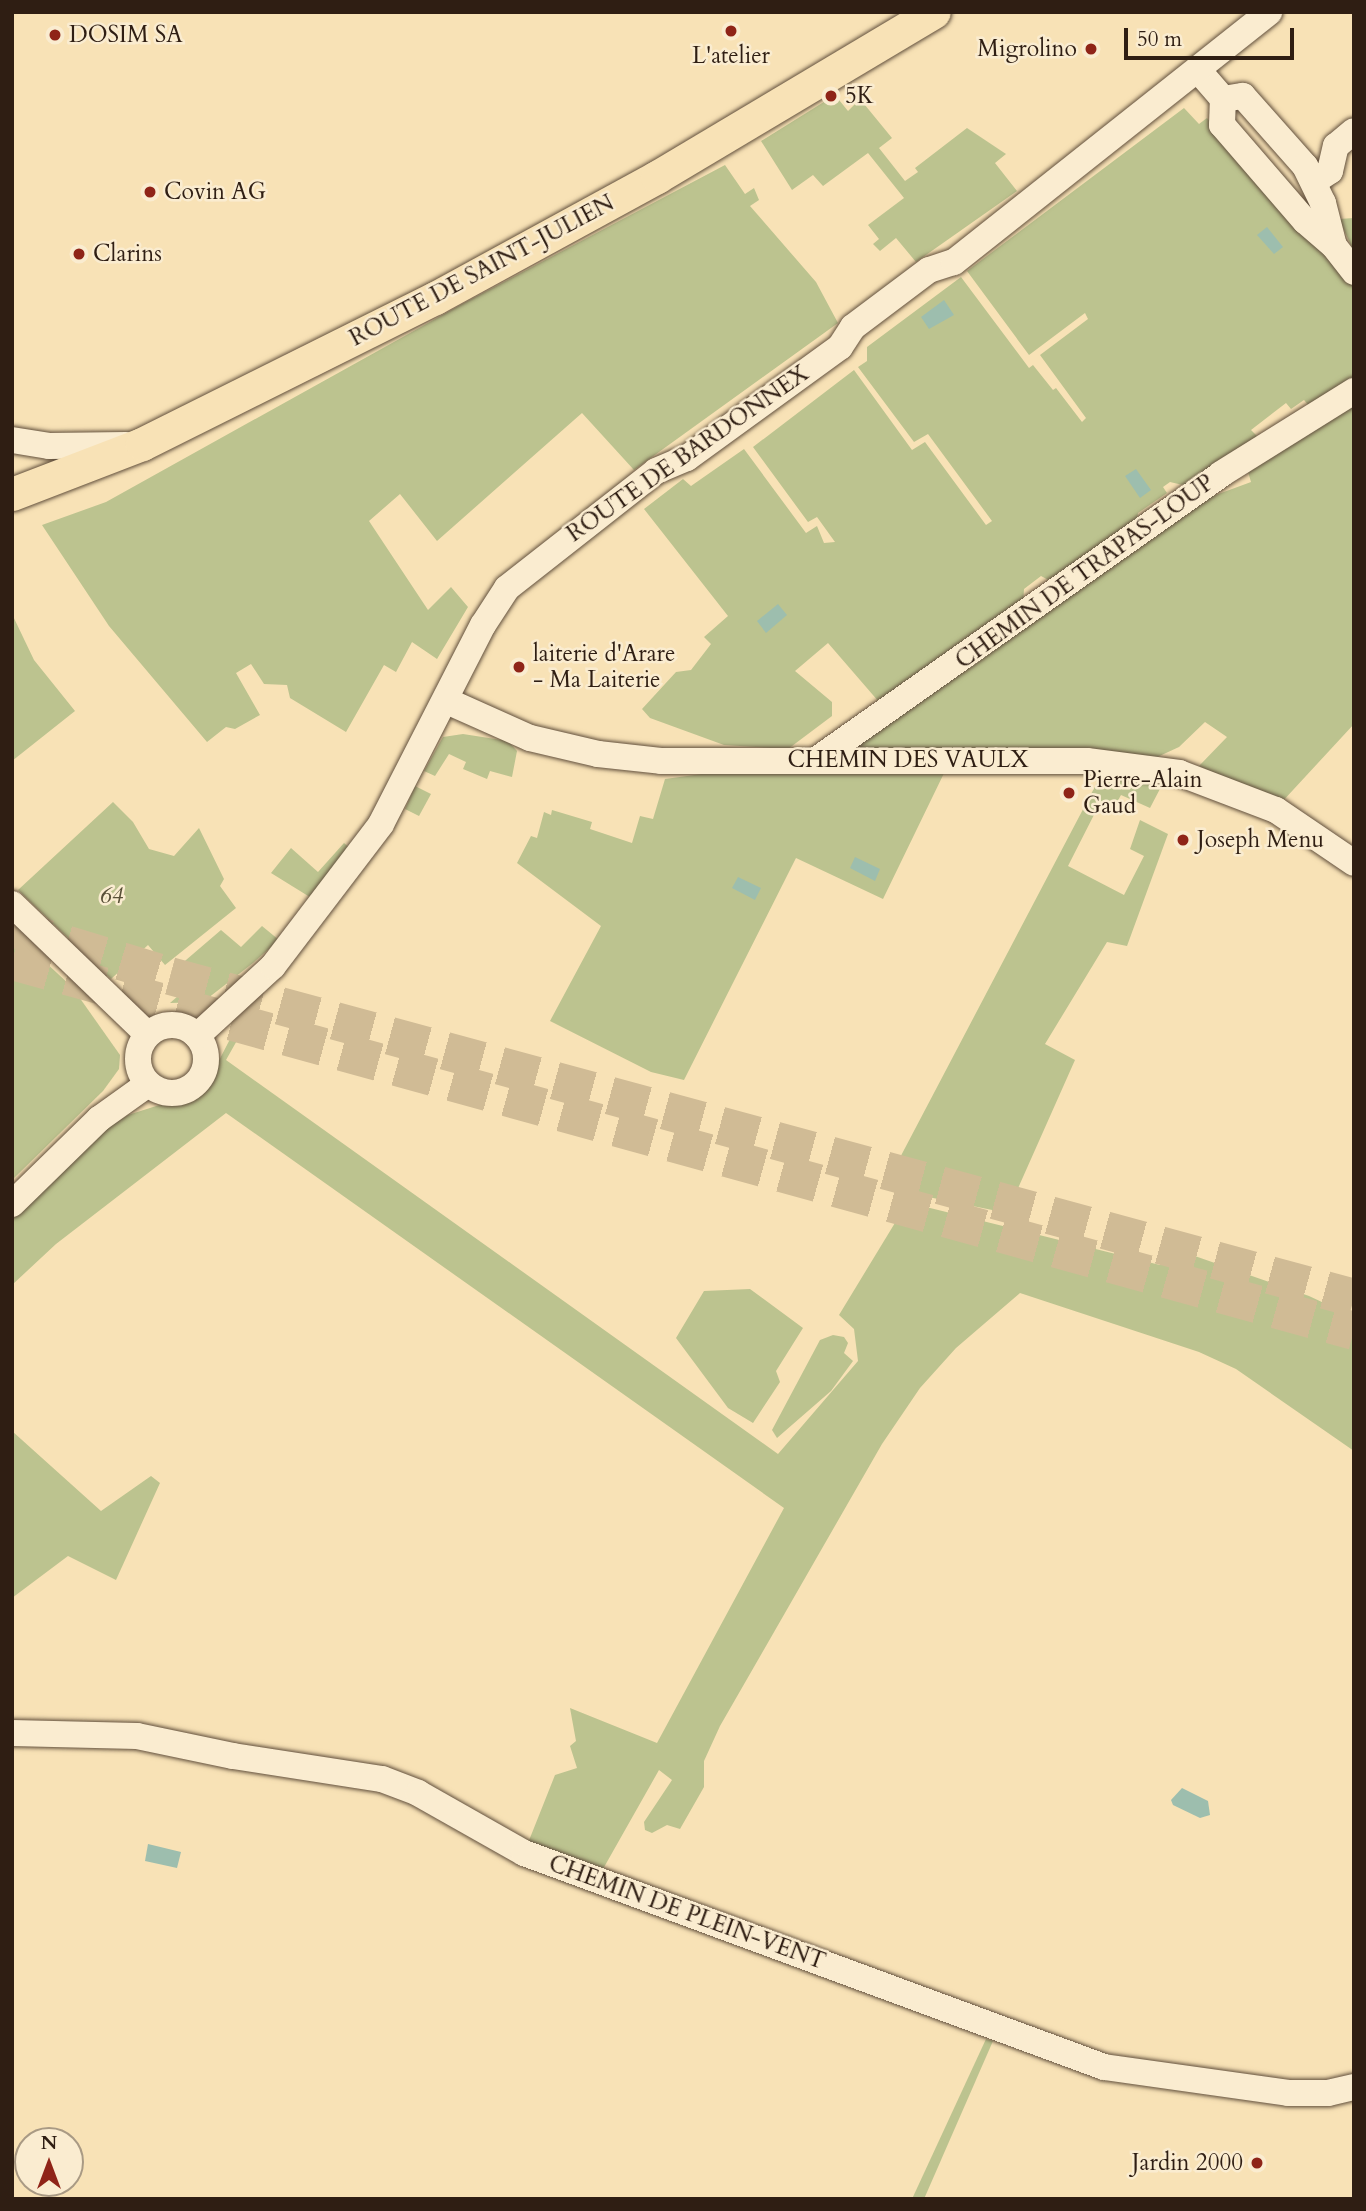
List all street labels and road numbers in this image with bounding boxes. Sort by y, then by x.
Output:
street label: ROUTE DE SAINT-JULIEN [345,189,619,353]
street label: ROUTE DE BARDONNEX [562,360,814,548]
street label: CHEMIN DE TRAPAS-LOUP [950,469,1220,675]
street label: CHEMIN DES VAULX [788,746,1028,774]
street label: CHEMIN DE PLEIN-VENT [545,1850,829,1976]

